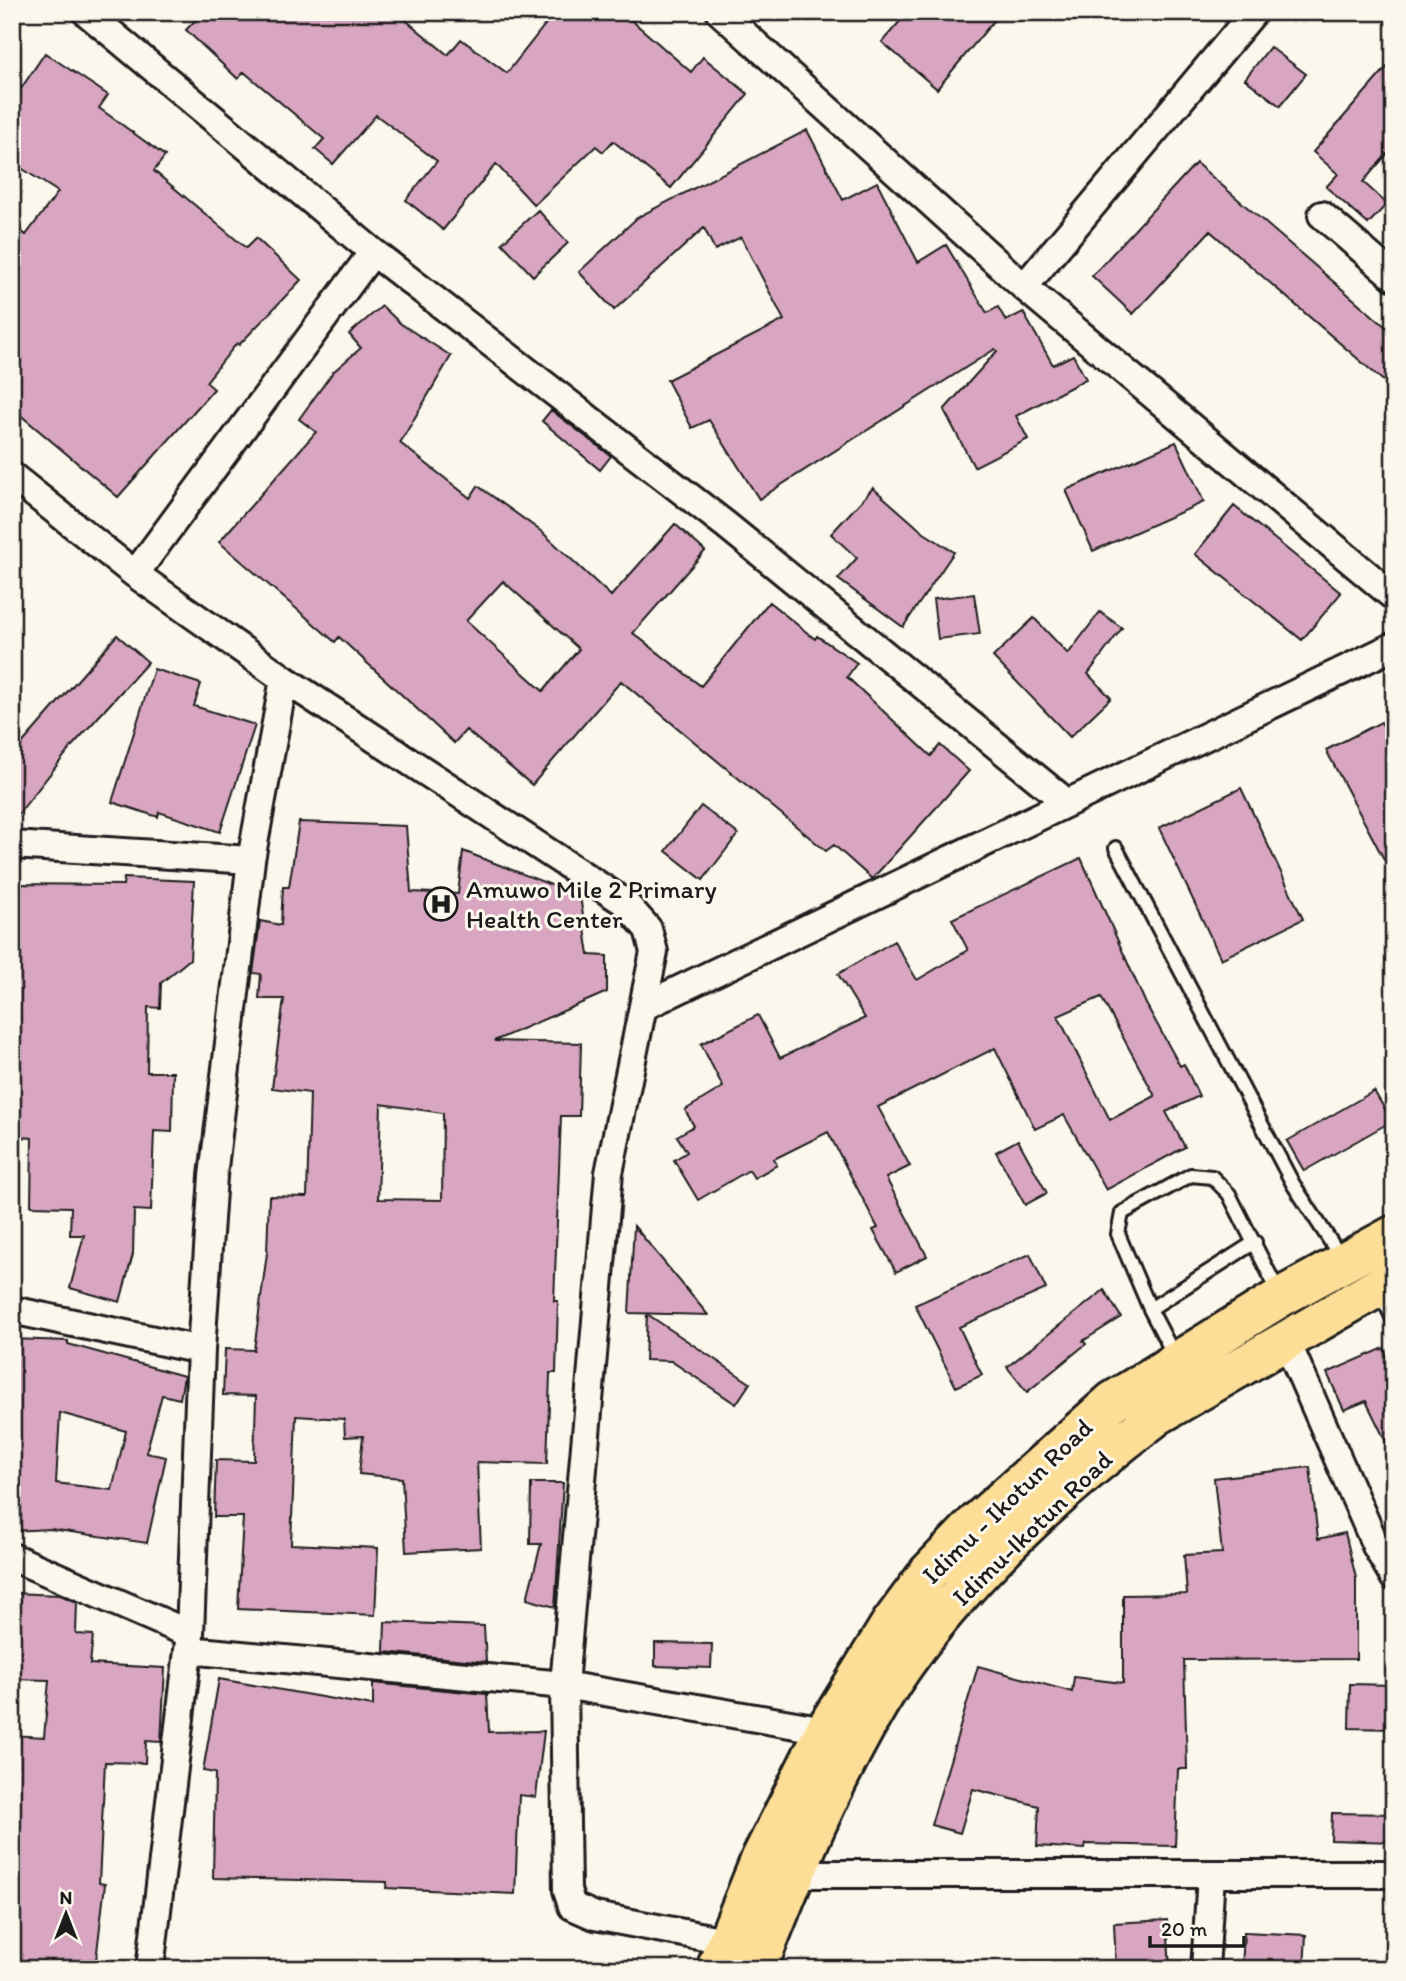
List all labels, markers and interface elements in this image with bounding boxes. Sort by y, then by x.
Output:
place label: Amuwo Mile 2 Primary Health Center [466,873,717,935]
hospital icon: Amuwo Mile 2 Primary Health Center [422,885,460,923]
street label: Idimu - Ikotun Road [915,1411,1099,1591]
street label: Idimu-Ikotun Road [945,1444,1119,1612]
north arrow [32,1880,102,1950]
text: N [60,1886,72,1909]
scale bar [1150,1904,1245,1948]
text: 20 m [1161,1916,1208,1941]

